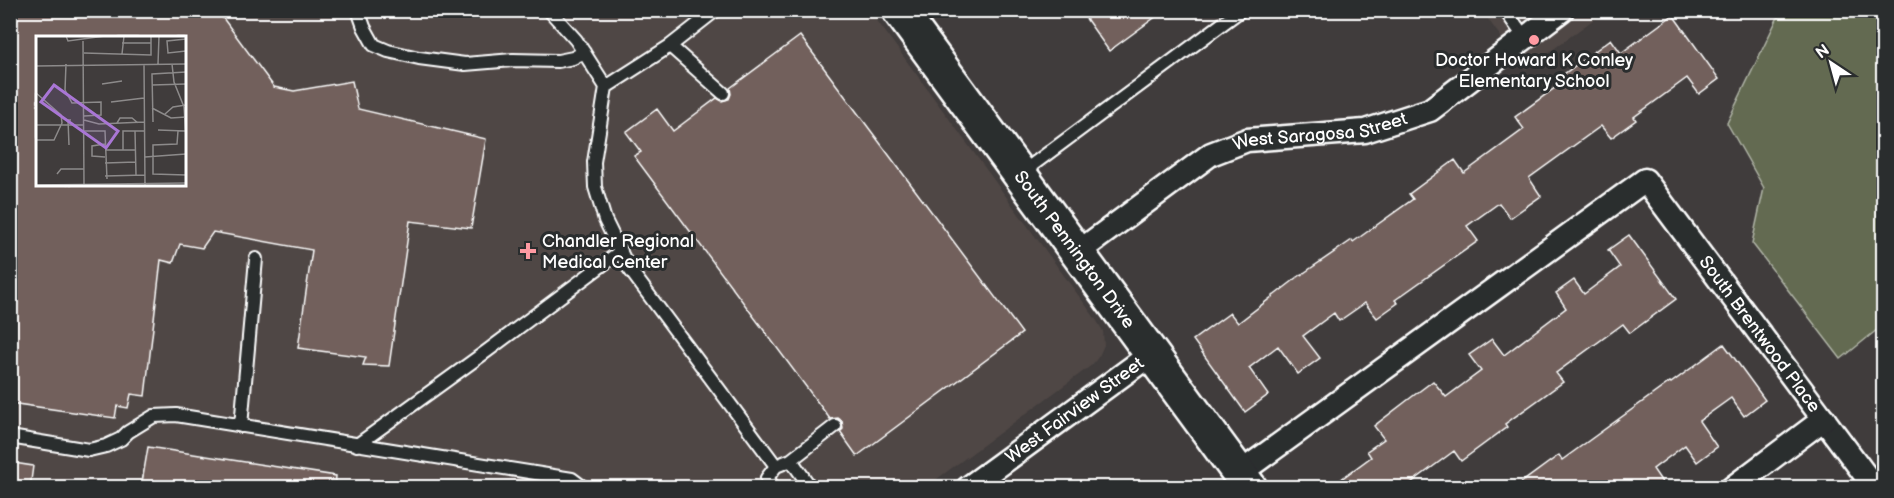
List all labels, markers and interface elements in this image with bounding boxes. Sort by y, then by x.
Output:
marker: Doctor Howard K Conley Elementary School [1527,33,1541,47]
north arrow [1801,33,1861,93]
inset map [36,36,186,186]
text: N [1813,41,1834,63]
place label: Doctor Howard K Conley Elementary School [1435,50,1634,92]
street label: West Saragosa Street [1230,108,1410,155]
street label: South Pennington Drive [1010,167,1139,333]
place label: Chandler Regional Medical Center [542,231,694,273]
marker: Chandler Regional Medical Center [519,242,537,260]
street label: South Brentwood Place [1694,252,1825,417]
street label: West Fairview Street [1002,353,1148,468]

